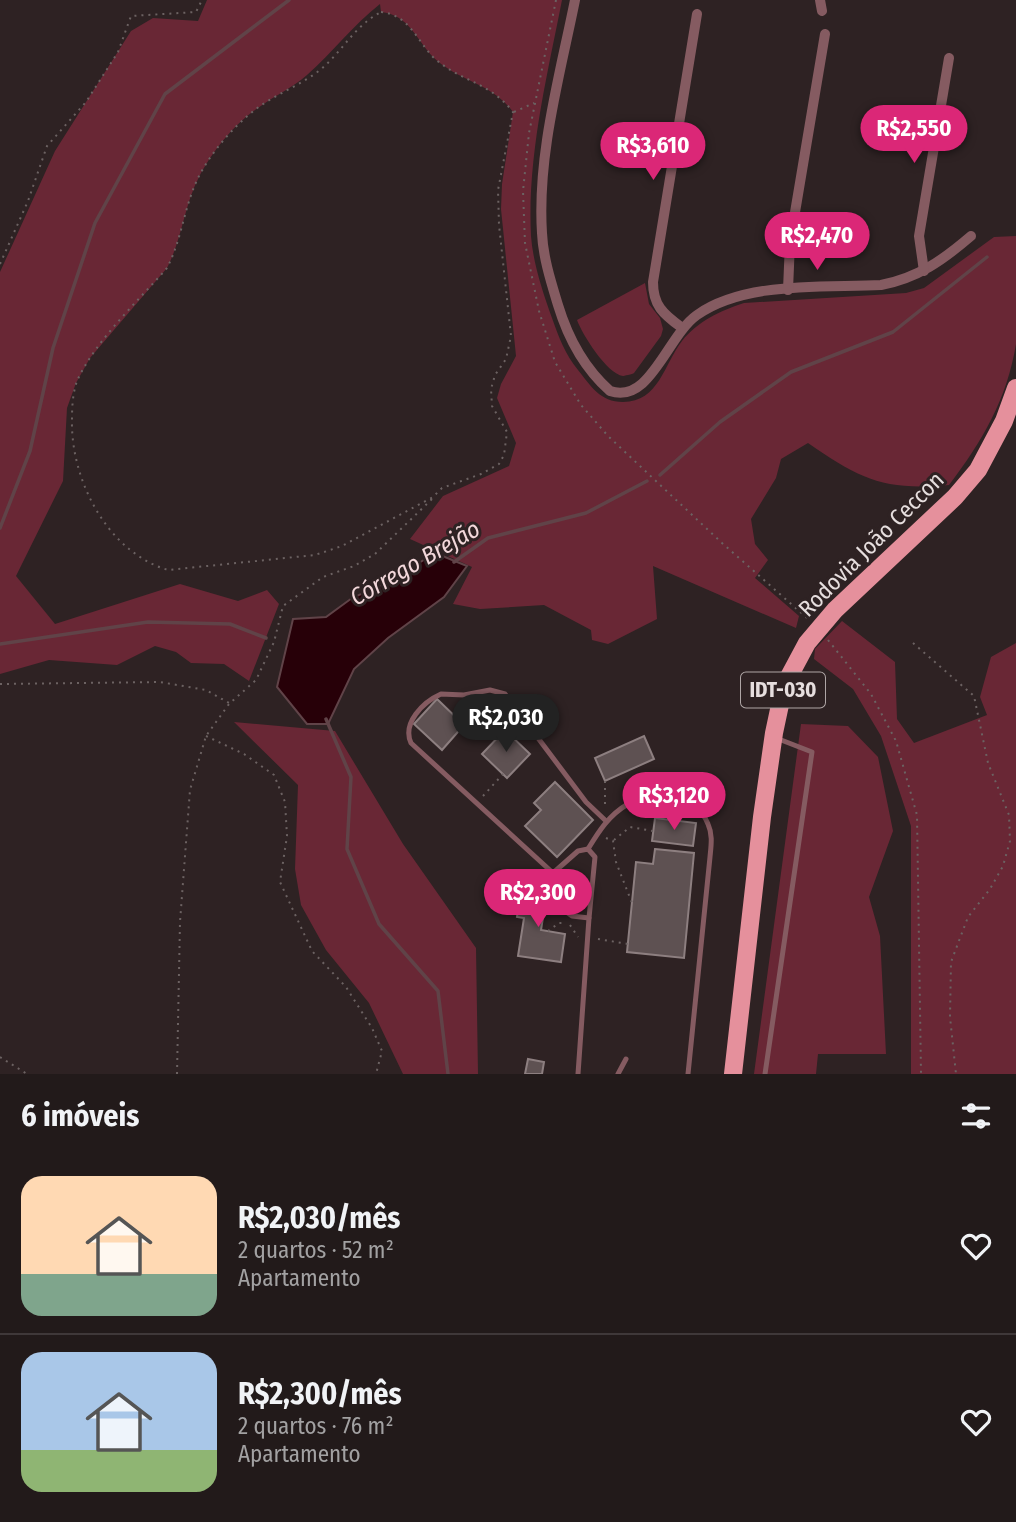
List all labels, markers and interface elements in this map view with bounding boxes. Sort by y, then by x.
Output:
pin: R$2,550 [849,106,979,165]
text: R$2,550 [876,114,952,142]
pin: R$3,610 [588,122,718,182]
text: R$3,610 [616,131,690,159]
pin: R$2,470 [752,212,882,272]
text: R$2,470 [781,221,853,249]
street label: Rodovia João Ceccon [793,466,949,622]
water label: Córrego Brejão [345,515,485,611]
road number: IDT-030 [741,672,825,708]
pin: R$2,030 [441,694,571,754]
text: R$2,030 [468,703,544,731]
pin: R$3,120 [609,772,739,832]
text: R$3,120 [639,781,709,809]
pin: R$2,300 [473,870,603,929]
text: R$2,300 [500,878,576,906]
icon: filters [957,1097,995,1135]
text: 6 imóveis [21,1098,139,1134]
text: R$2,030/mês [238,1200,401,1236]
icon: home [77,1204,161,1288]
icon: heart [957,1227,995,1265]
text: 2 quartos · 52 m² [238,1236,394,1264]
text: Apartamento [238,1264,361,1292]
text: R$2,300/mês [238,1376,402,1412]
icon: home [77,1380,161,1464]
icon: heart [957,1403,995,1441]
text: 2 quartos · 76 m² [238,1412,393,1440]
text: Apartamento [238,1440,361,1468]

